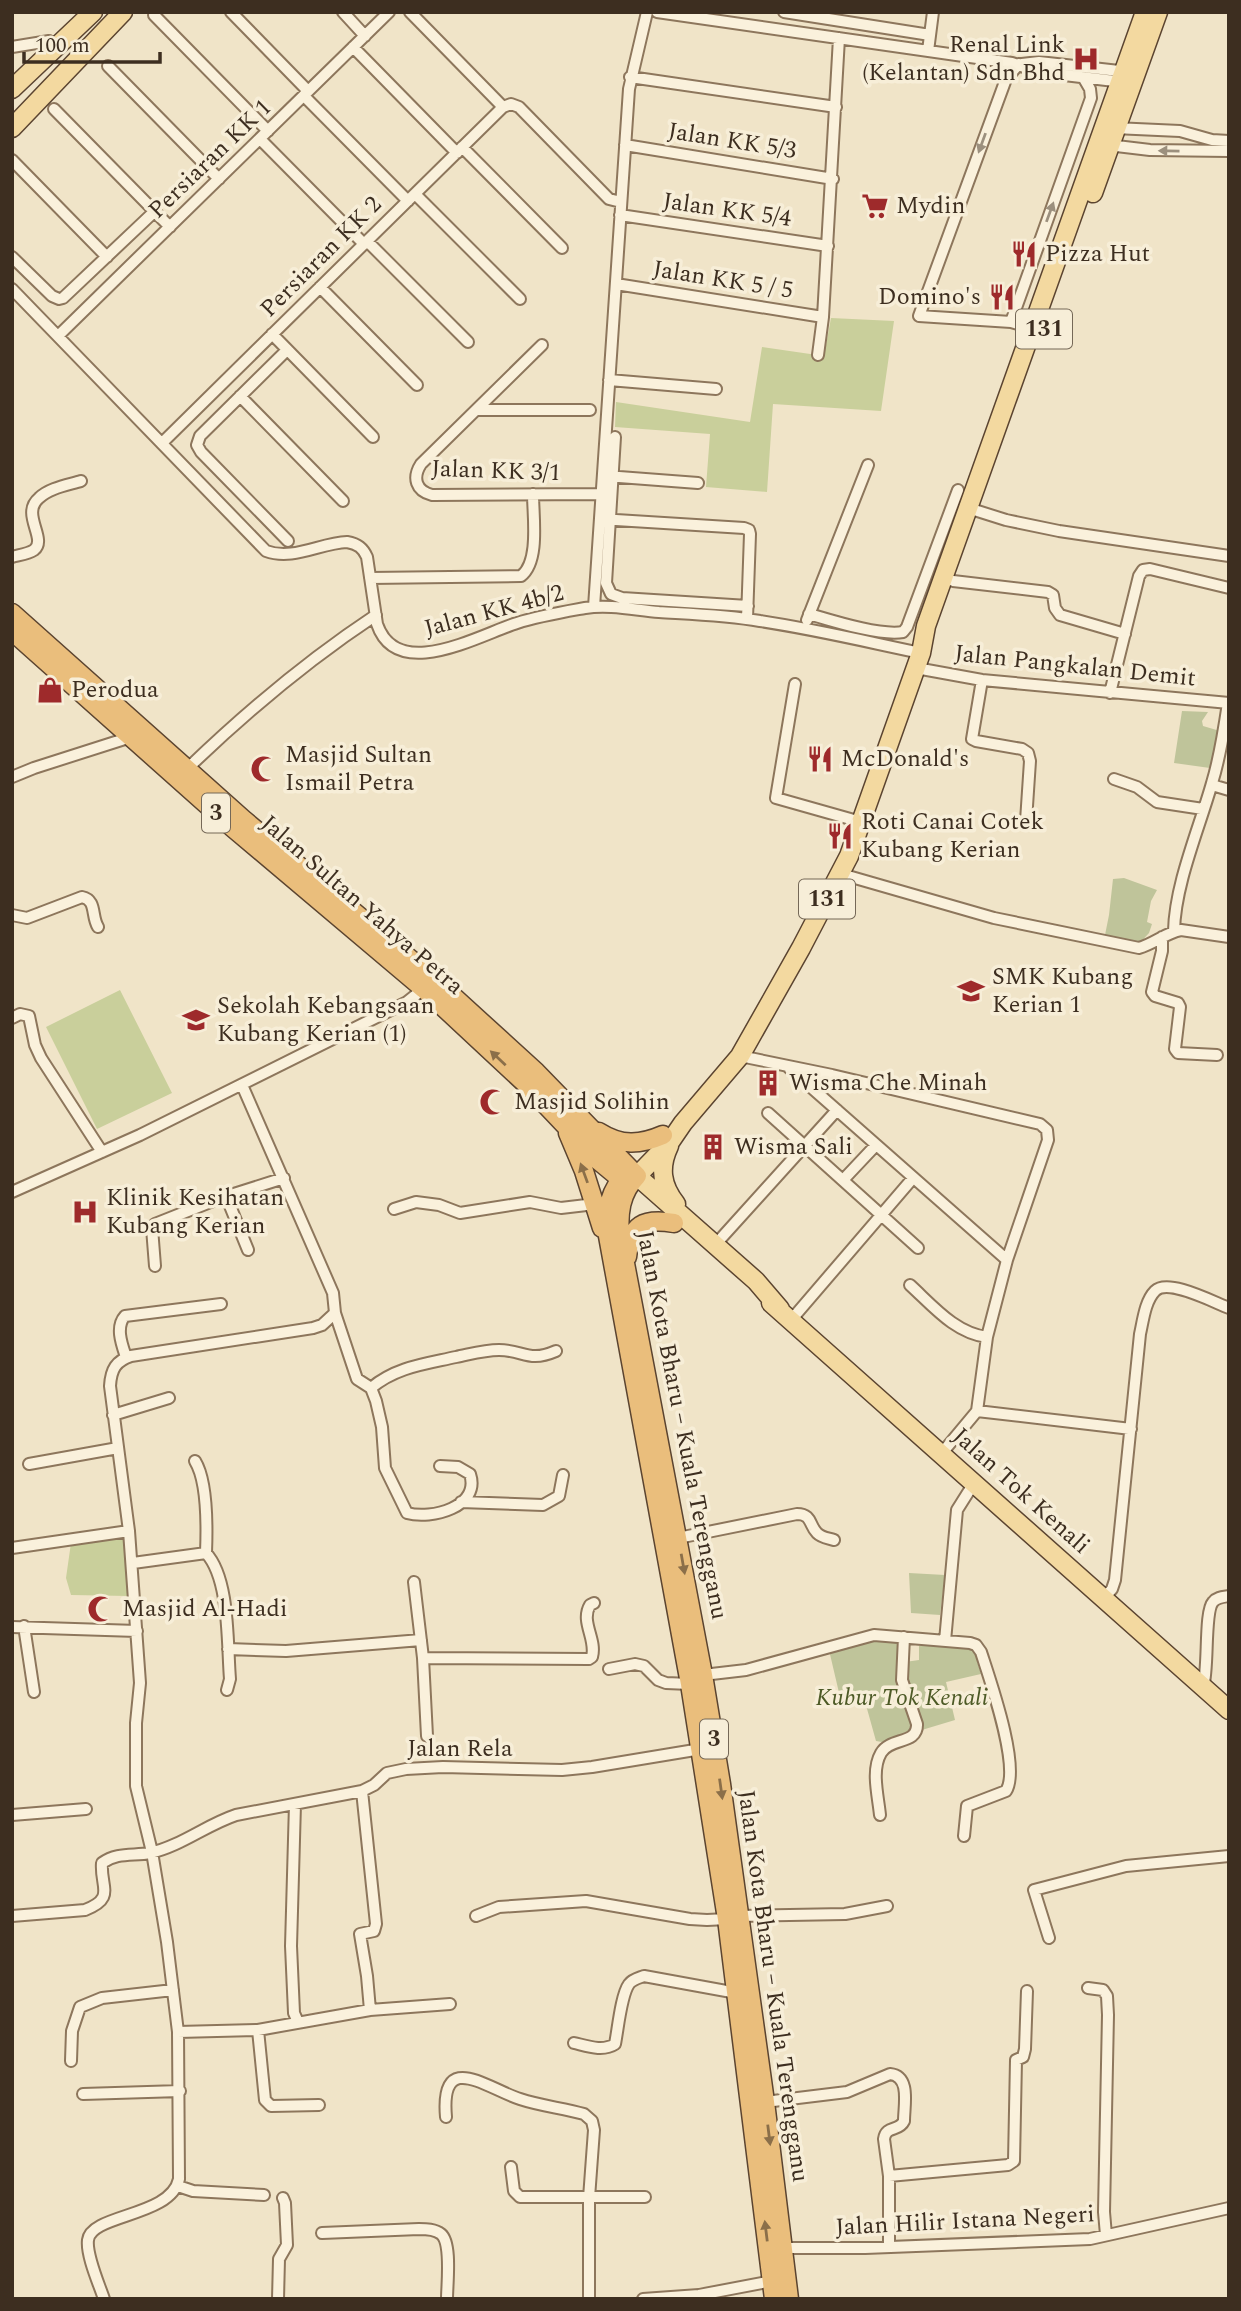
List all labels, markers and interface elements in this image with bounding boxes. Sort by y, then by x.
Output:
scale bar [24,21,161,65]
place label: Renal Link (Kelantan) Sdn Bhd [862,27,1065,91]
text: 100 m [35,30,90,62]
hospital icon: Renal Link (Kelantan) Sdn Bhd [1071,44,1101,74]
street label: Persiaran KK 1 [140,91,280,227]
street label: Jalan KK 5/3 [665,113,799,169]
one-way arrow [976,133,987,154]
one-way arrow [1158,145,1180,157]
street label: Jalan KK 5/4 [660,183,794,237]
street label: Persiaran KK 2 [252,188,390,326]
place label: Mydin [896,188,965,224]
supermarket icon: Mydin [860,191,890,221]
one-way arrow [1045,201,1056,222]
place label: Pizza Hut [1045,236,1150,272]
restaurant icon: Pizza Hut [1009,239,1039,269]
street label: Jalan KK 5 / 5 [650,251,796,309]
place label: Domino's [878,279,981,315]
restaurant icon: Domino's [987,282,1017,312]
road number: 131 [1016,310,1072,348]
street label: Jalan KK 3/1 [431,451,561,491]
street label: Jalan KK 4b/2 [420,575,568,647]
street label: Jalan Pangkalan Demit [953,635,1197,697]
place label: Perodua [71,672,159,708]
shop icon: Perodua [35,675,65,705]
place label: Masjid Sultan Ismail Petra [285,737,432,801]
place label: McDonald's [841,741,969,777]
restaurant icon: McDonald's [805,744,835,774]
mosque icon: Masjid Sultan Ismail Petra [249,754,279,784]
road number: 3 [202,793,230,832]
place label: Roti Canai Cotek Kubang Kerian [861,804,1044,868]
street label: Jalan Sultan Yahya Petra [252,806,472,1004]
restaurant icon: Roti Canai Cotek Kubang Kerian [825,821,855,851]
road number: 131 [799,879,855,918]
place label: SMK Kubang Kerian 1 [992,959,1133,1023]
school or university icon: SMK Kubang Kerian 1 [956,976,986,1006]
place label: Sekolah Kebangsaan Kubang Kerian (1) [217,988,435,1052]
school or university icon: Sekolah Kebangsaan Kubang Kerian (1) [181,1005,211,1035]
one-way arrow [490,1050,507,1066]
place label: Wisma Che Minah [789,1065,987,1101]
building icon: Wisma Che Minah [753,1068,783,1098]
place label: Masjid Solihin [514,1084,670,1120]
mosque icon: Masjid Solihin [478,1087,508,1117]
place label: Wisma Sali [734,1129,853,1165]
building icon: Wisma Sali [698,1132,728,1162]
one-way arrow [579,1162,590,1183]
place label: Klinik Kesihatan Kubang Kerian [106,1180,284,1244]
hospital icon: Klinik Kesihatan Kubang Kerian [70,1197,100,1227]
street label: Jalan Kota Bharu – Kuala Terengganu [627,1227,737,1623]
street label: Jalan Tok Kenali [944,1419,1098,1563]
one-way arrow [677,1553,688,1575]
place label: Masjid Al-Hadi [122,1591,288,1627]
mosque icon: Masjid Al-Hadi [86,1594,116,1624]
park label: Kubur Tok Kenali [816,1680,989,1716]
road number: 3 [700,1720,728,1758]
street label: Jalan Rela [407,1731,513,1767]
one-way arrow [716,1778,727,1800]
street label: Jalan Kota Bharu – Kuala Terengganu [728,1788,818,2184]
one-way arrow [763,2124,774,2146]
street label: Jalan Hilir Istana Negeri [834,2196,1096,2246]
one-way arrow [760,2220,771,2242]

